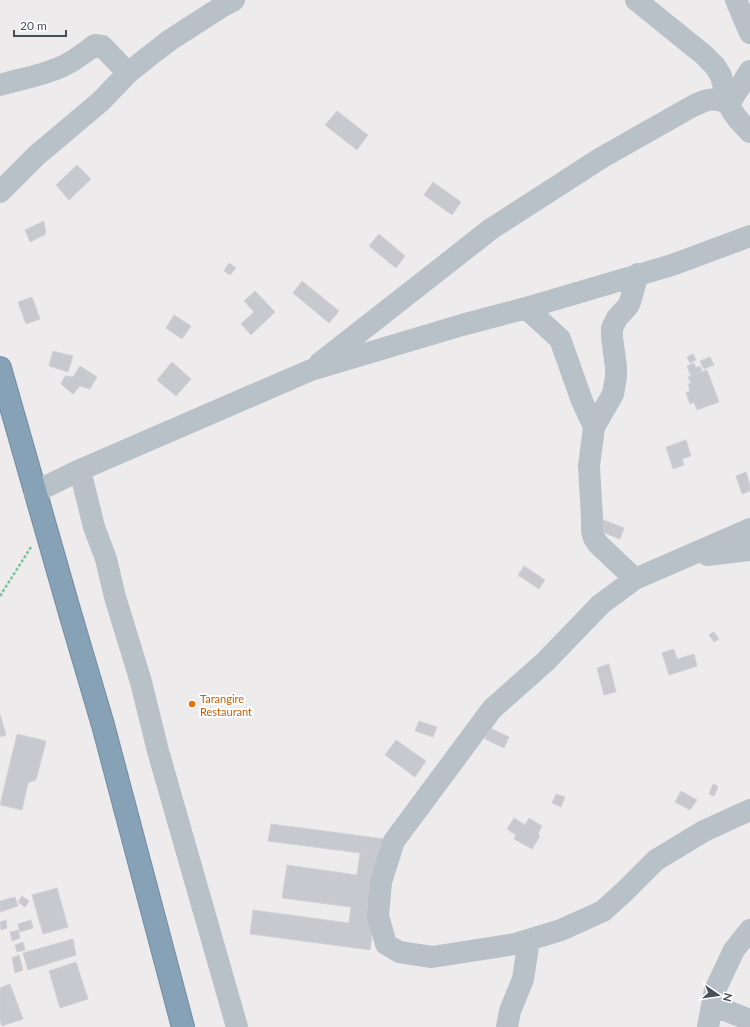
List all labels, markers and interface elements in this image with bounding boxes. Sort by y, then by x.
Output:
scale bar [14,12,66,38]
text: 20 m [20,18,47,33]
place label: Tarangire Restaurant [200,692,252,718]
marker: Tarangire Restaurant [187,699,197,709]
north arrow [698,975,738,1015]
text: N [721,992,736,1003]

